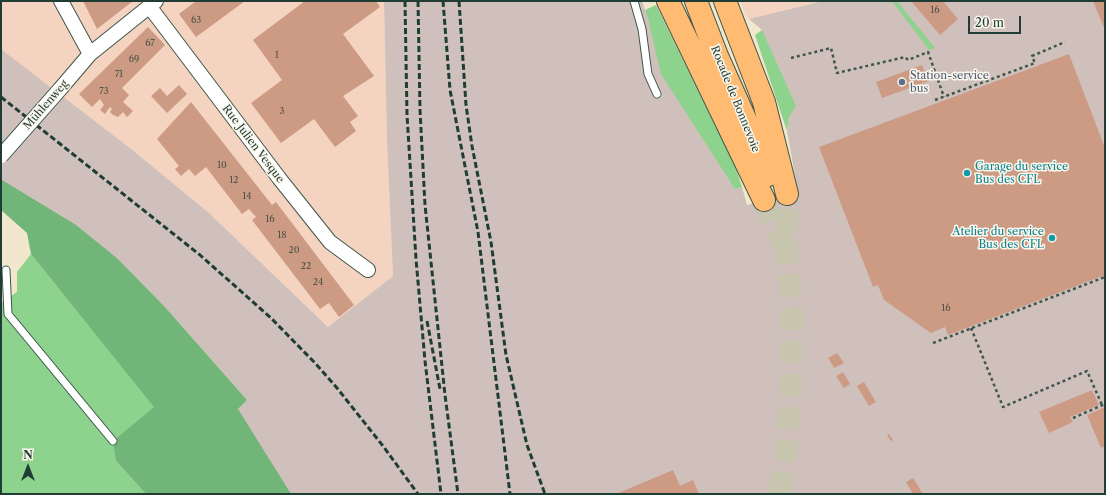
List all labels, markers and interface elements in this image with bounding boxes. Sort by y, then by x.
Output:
house number: 16 [930,5,940,15]
scale bar [970,8,1023,34]
house number: 63 [191,15,201,25]
text: 20 m [975,15,1004,30]
house number: 67 [145,38,155,48]
street label: Rocade de Bonnevoie [708,44,762,154]
house number: 1 [275,50,279,60]
house number: 69 [129,54,139,64]
house number: 71 [115,69,123,79]
place label: Station-service bus [910,69,989,95]
marker: Station-service bus [897,77,907,87]
street label: Mühlenweg [21,78,71,132]
house number: 73 [99,86,109,96]
street label: Rue Julien Vesque [219,102,287,186]
house number: 3 [280,106,284,116]
house number: 10 [217,160,227,170]
place label: Garage du service Bus des CFL [975,160,1068,186]
marker: Garage du service Bus des CFL [962,168,972,178]
house number: 12 [230,175,238,185]
house number: 14 [243,191,251,201]
house number: 16 [265,214,275,224]
place label: Atelier du service Bus des CFL [952,225,1044,251]
house number: 18 [277,230,287,240]
marker: Atelier du service Bus des CFL [1047,233,1057,243]
house number: 20 [289,245,299,255]
house number: 22 [301,261,311,271]
house number: 24 [313,277,323,287]
house number: 16 [941,303,951,313]
north arrow [8,447,48,487]
text: N [23,448,33,462]

